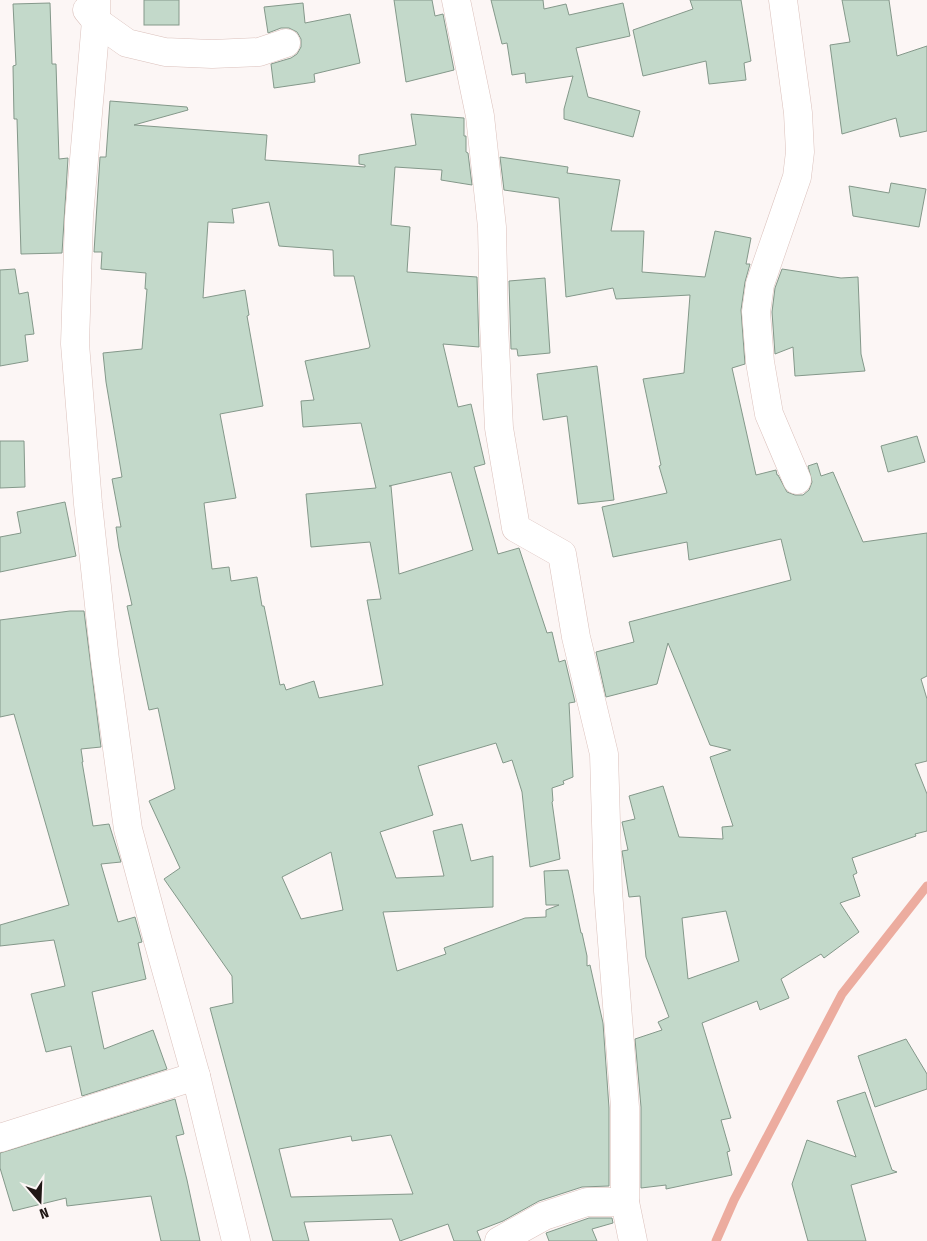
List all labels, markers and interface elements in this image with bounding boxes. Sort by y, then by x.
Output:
north arrow [15,1176,65,1226]
text: N [37,1203,51,1222]

